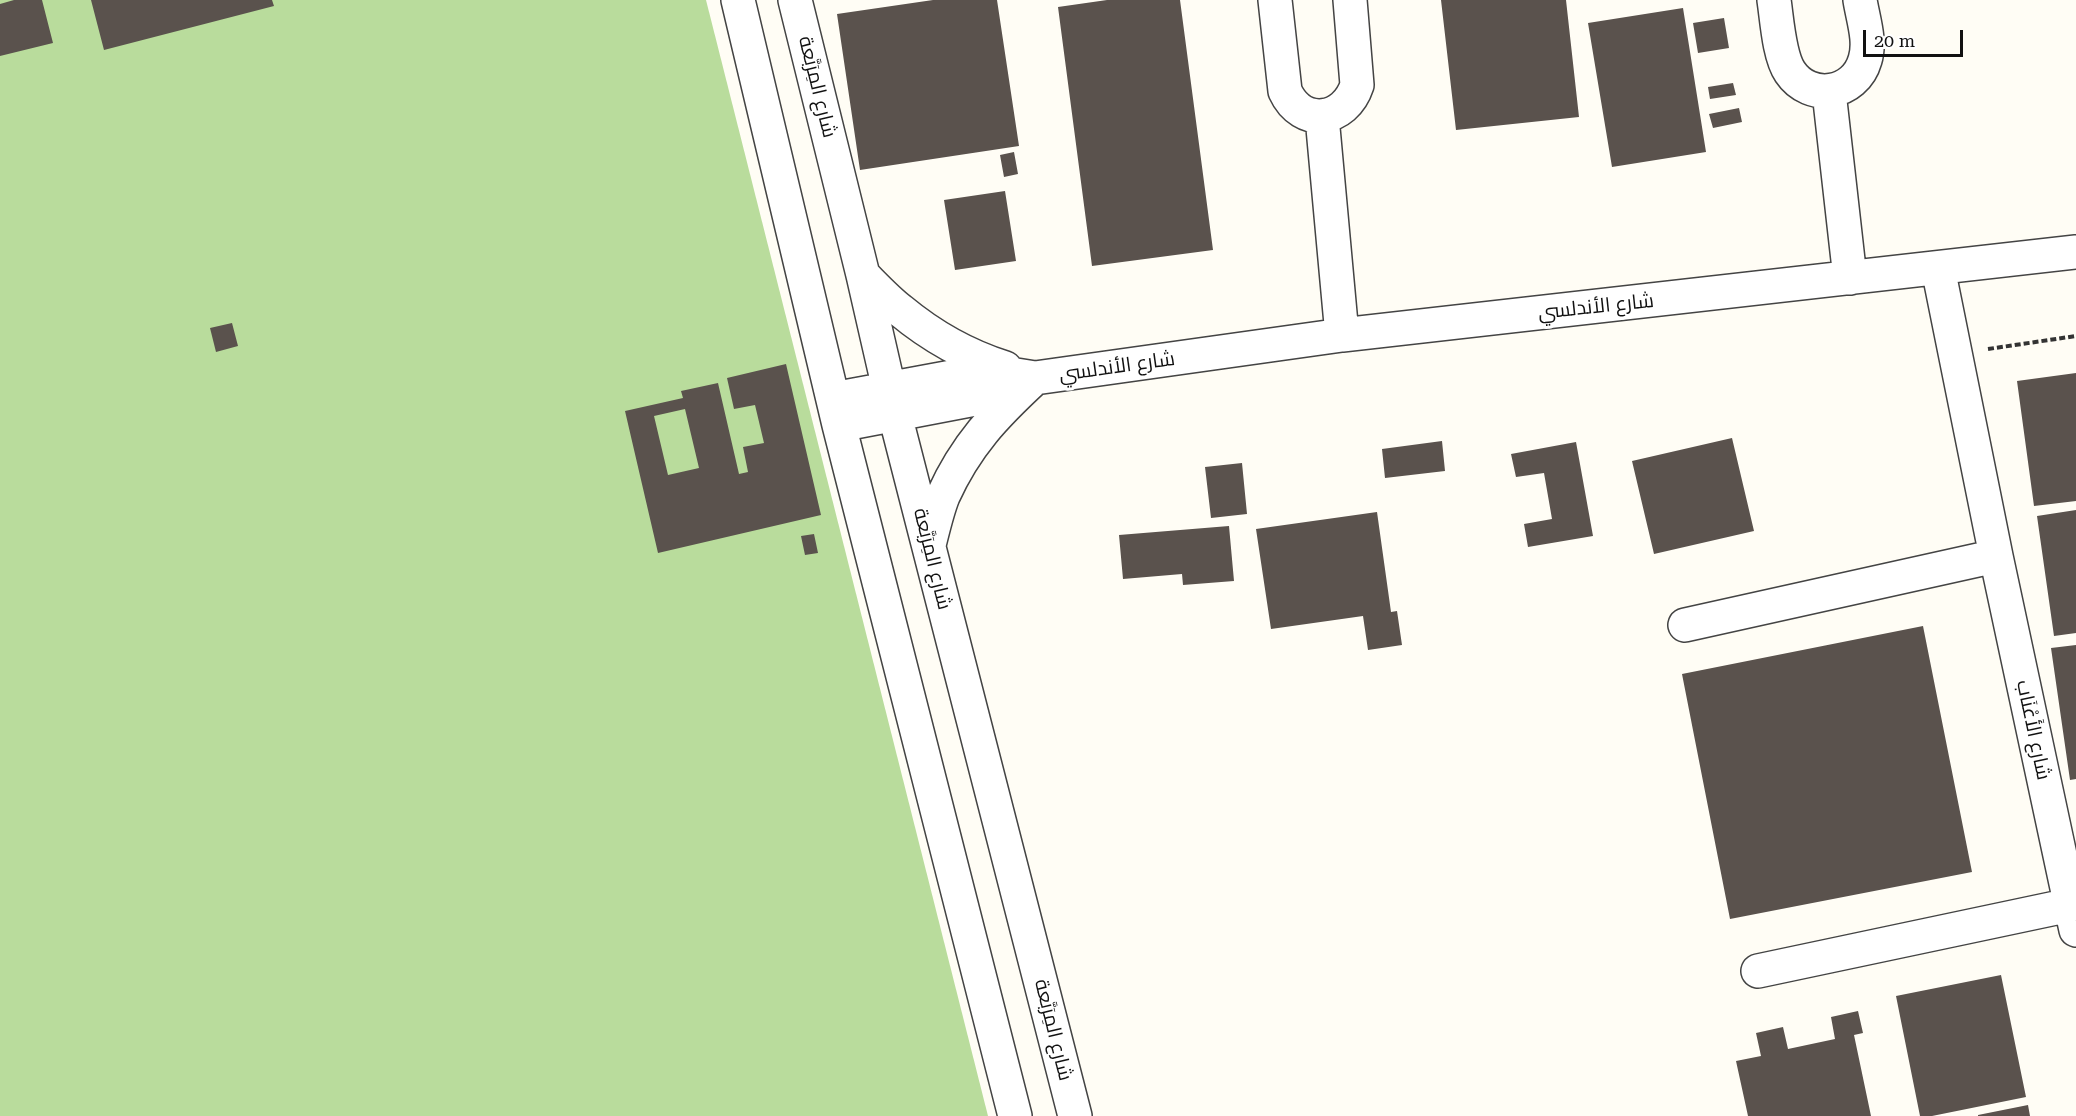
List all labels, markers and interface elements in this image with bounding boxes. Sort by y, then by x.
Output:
scale bar [1866,18,1966,56]
text: 20 m [1874,30,1915,51]
street label: شارع المِرَبَّعة [793,34,841,140]
street label: شارع الأندلسي [1537,289,1655,325]
street label: شارع الأندلسي [1058,347,1176,387]
street label: شارع المِرَبَّعة [908,506,956,612]
street label: شارع الأَعْنَاب [2011,678,2055,782]
street label: شارع المِرَبَّعة [1029,977,1077,1083]

